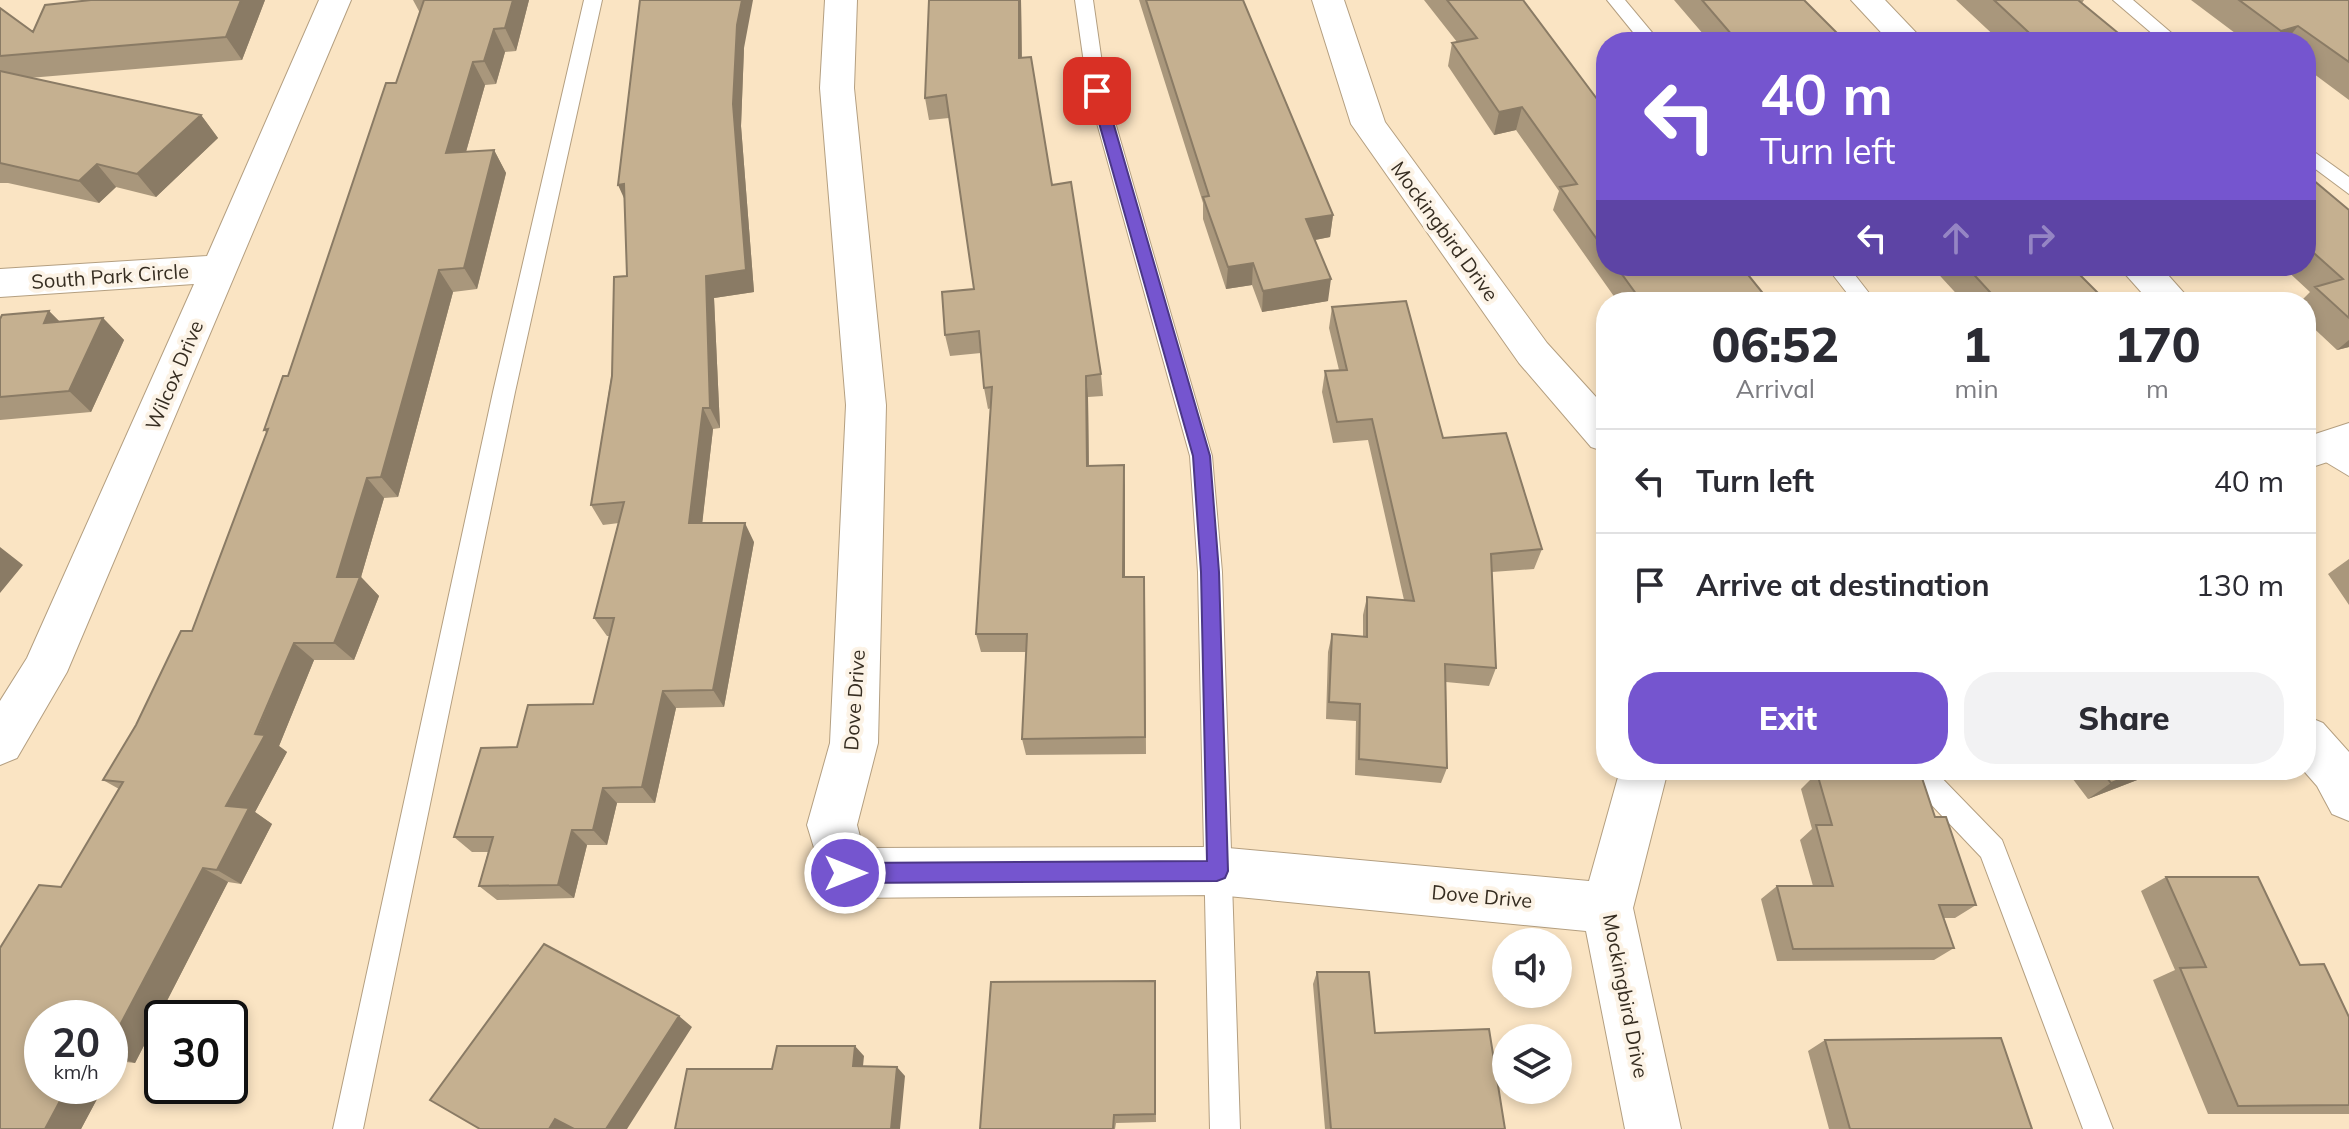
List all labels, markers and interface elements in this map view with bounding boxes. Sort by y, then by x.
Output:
pin [1063,57,1131,125]
text: 40 m [1760,59,1893,129]
icon: left [1628,64,1732,168]
icon: arrive [1075,69,1119,113]
text: Turn left [1760,128,1896,173]
street label: Mockingbird Drive [1386,156,1504,306]
icon: left [1850,216,1894,260]
icon: ahead [1934,216,1978,260]
icon: right [2018,216,2062,260]
street label: South Park Circle [30,258,190,294]
text: 06:52 [1711,314,1839,374]
text: 1 [1962,314,1991,374]
text: 170 [2114,314,2201,374]
street label: Wilcox Drive [140,316,208,434]
text: Arrival [1735,372,1815,405]
text: min [1955,372,1999,405]
text: m [2146,372,2169,405]
icon: left [1628,459,1672,503]
text: Turn left [1696,462,1814,500]
text: 40 m [2214,462,2284,500]
icon: arrive [1628,563,1672,607]
text: Arrive at destination [1696,566,1990,604]
text: 130 m [2196,566,2284,604]
street label: Dove Drive [838,649,870,751]
button: Exit [1628,672,1948,764]
button: Share [1964,672,2284,764]
position arrow [803,831,887,915]
street label: Dove Drive [1431,879,1533,913]
street label: Mockingbird Drive [1598,912,1654,1080]
map controls [1492,928,1572,1104]
button: sound [1492,928,1572,1008]
speed limit sign: 30 [144,1000,248,1104]
text: 20 [52,1017,100,1067]
button: layers [1492,1024,1572,1104]
text: km/h [53,1059,99,1084]

